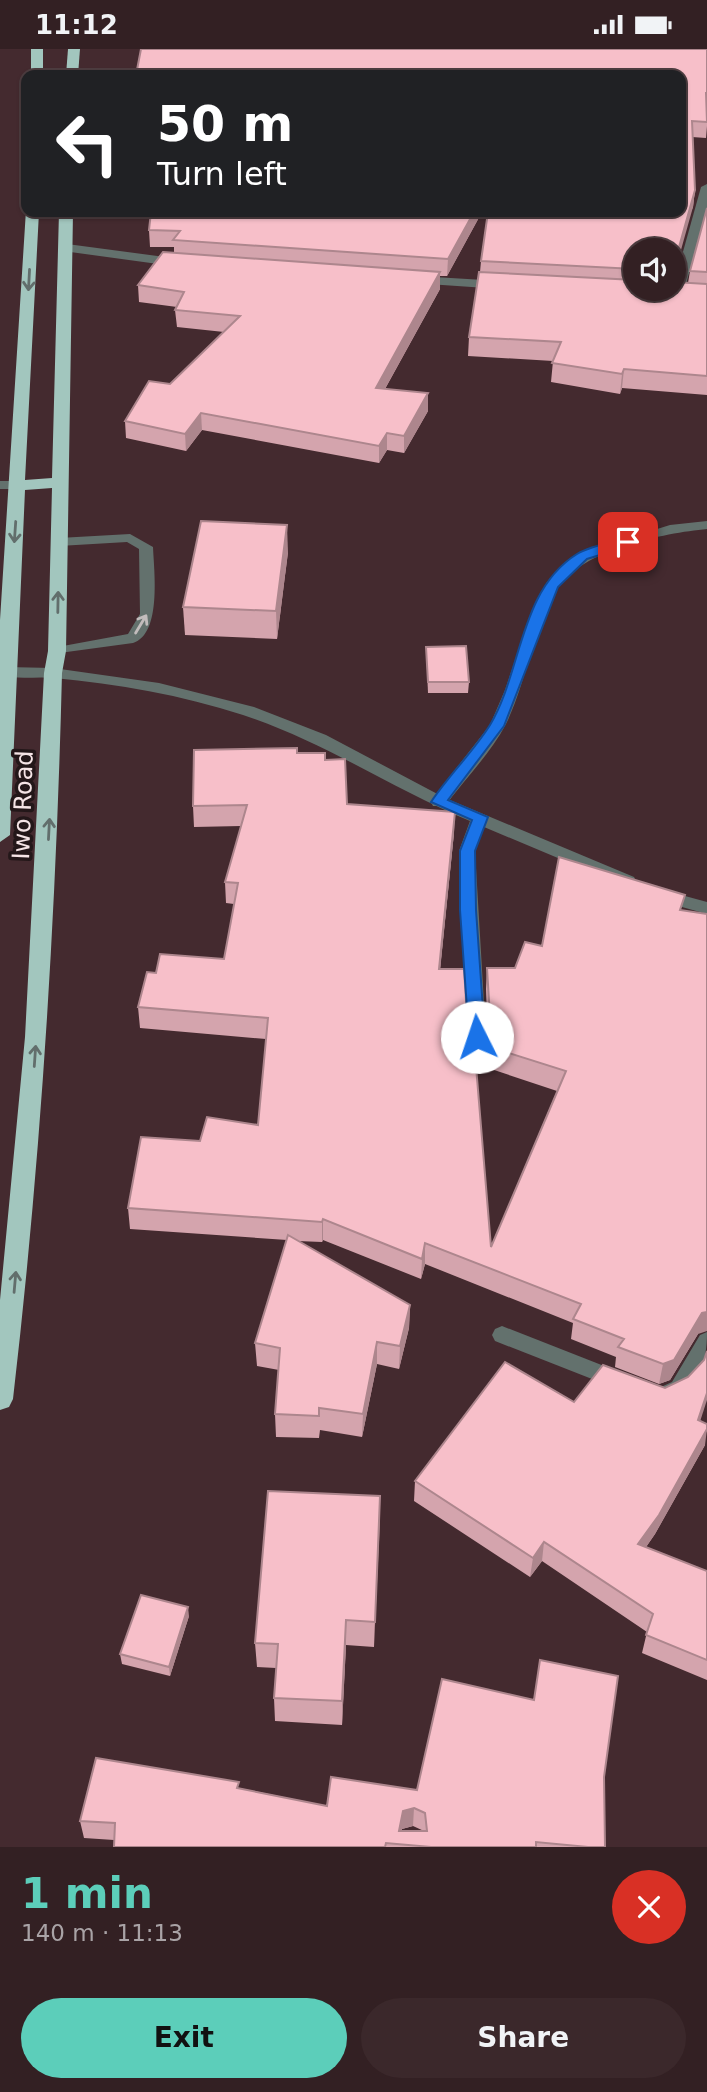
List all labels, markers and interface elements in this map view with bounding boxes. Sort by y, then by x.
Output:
text: 11:12 [35,10,118,40]
text: 50 m [157,96,293,153]
icon: left [42,98,133,189]
text: Turn left [157,155,287,193]
map controls [623,238,686,301]
button: sound [623,238,686,301]
one-way arrow [22,268,35,291]
pin [598,512,658,572]
one-way arrow [8,520,21,542]
icon: arrive [609,523,647,561]
one-way arrow [51,590,65,613]
one-way arrow [134,615,148,635]
street label: Iwo Road [7,750,39,860]
one-way arrow [43,818,56,841]
position arrow [440,1000,514,1074]
one-way arrow [29,1045,42,1068]
one-way arrow [9,1272,22,1294]
text: 1 min [21,1869,153,1918]
button: close [612,1870,686,1944]
text: 140 m · 11:13 [21,1920,183,1946]
button: Exit [21,1998,347,2078]
button: Share [361,1998,686,2078]

